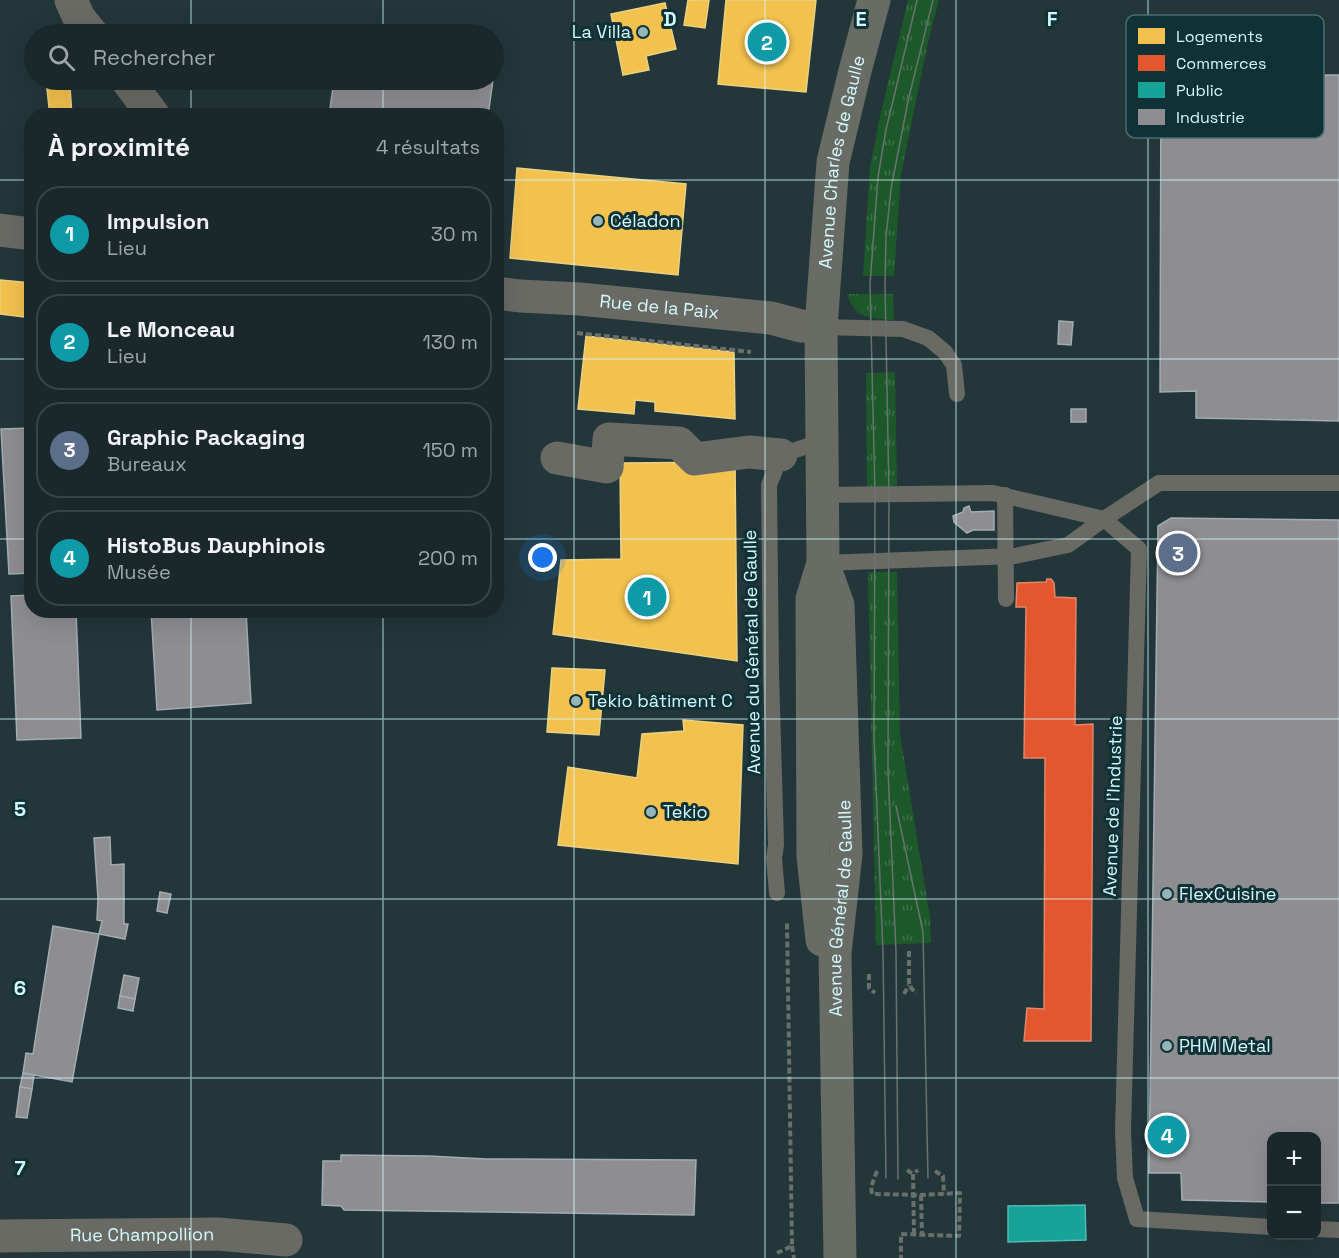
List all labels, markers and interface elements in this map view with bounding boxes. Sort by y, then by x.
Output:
text: D [663,6,677,32]
text: E [855,6,867,32]
text: F [1047,6,1058,32]
legend [1126,15,1324,138]
place label: La Villa [572,20,631,43]
pin: 2 [748,20,786,64]
search box [24,24,504,90]
marker: La Villa [636,25,650,39]
text: Logements [1176,26,1263,47]
icon: search [45,41,78,74]
text: Rechercher [93,43,215,71]
street label: Avenue Charles de Gaulle [813,53,870,270]
text: Commerces [1176,53,1266,74]
text: Public [1176,80,1223,101]
text: Industrie [1176,107,1245,128]
text: À proximité [48,130,190,164]
text: 4 résultats [376,134,480,160]
text: Impulsion [107,207,209,235]
place label: Céladon [610,209,680,232]
marker: Céladon [591,214,605,228]
text: 1 [65,221,74,247]
text: 30 m [431,221,478,247]
text: Lieu [107,235,147,261]
street label: Rue de la Paix [599,289,720,324]
text: Le Monceau [107,315,235,343]
text: 2 [64,329,75,355]
text: 130 m [422,329,478,355]
text: Lieu [107,343,147,369]
text: Graphic Packaging [107,423,305,451]
text: 3 [63,437,76,463]
text: 150 m [423,437,478,463]
text: Bureaux [107,451,187,477]
street label: Avenue du Général de Gaulle [738,529,765,775]
pin: 3 [1158,530,1198,576]
text: HistoBus Dauphinois [107,531,325,559]
your location [528,543,557,572]
text: 4 [63,545,76,571]
text: 200 m [418,545,478,571]
text: Musée [107,559,171,585]
pin: 1 [628,574,666,620]
place label: Tekio bâtiment C [588,689,733,712]
marker: Tekio bâtiment C [569,694,583,708]
street label: Avenue de l'Industrie [1098,715,1127,897]
text: 5 [14,796,26,822]
street label: Avenue Général de Gaulle [823,799,857,1017]
place label: Tekio [663,800,708,823]
marker: Tekio [644,805,658,819]
place label: FlexCuisine [1179,882,1276,905]
marker: FlexCuisine [1160,887,1174,901]
text: 6 [14,975,26,1001]
place label: PHM Metal [1179,1034,1271,1057]
marker: PHM Metal [1160,1039,1174,1053]
pin: 4 [1148,1112,1186,1158]
map controls [1267,1132,1321,1240]
button: + [1267,1132,1321,1186]
text: 7 [14,1155,26,1181]
button: − [1267,1186,1321,1240]
street label: Rue Champollion [70,1222,214,1246]

